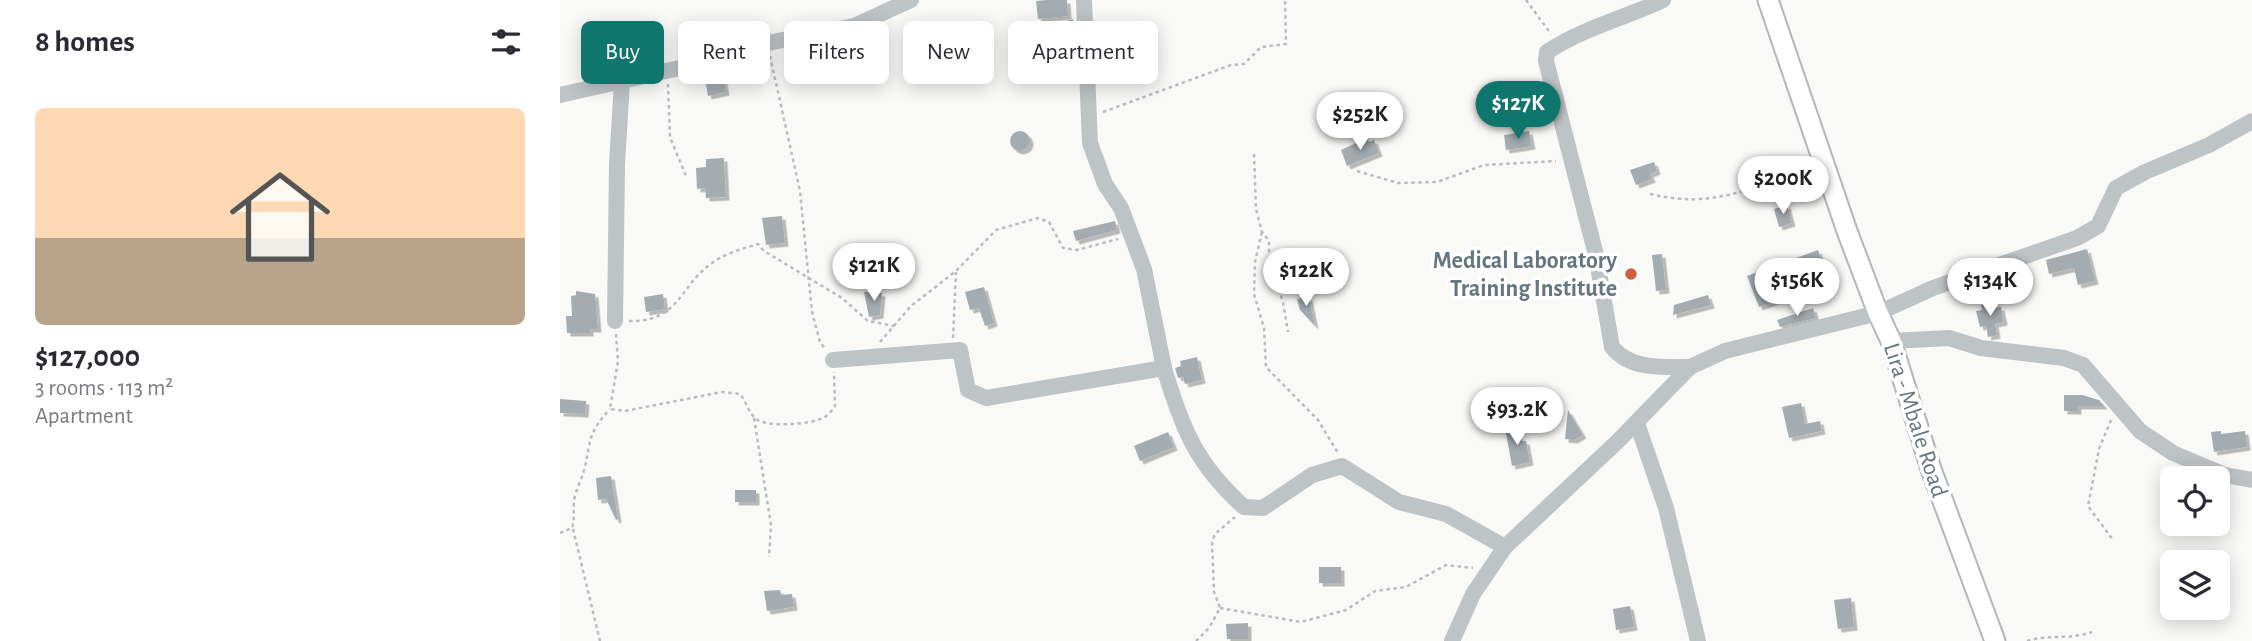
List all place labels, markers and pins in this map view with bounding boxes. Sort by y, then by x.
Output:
pin: $127K [1469,82,1567,141]
pin: $252K [1311,92,1409,152]
pin: $200K [1734,156,1832,216]
pin: $121K [825,244,923,303]
pin: $122K [1257,248,1355,308]
place label: Medical Laboratory Training Institute [1433,249,1617,301]
pin: $156K [1748,258,1846,318]
pin: $134K [1941,258,2039,318]
marker: Medical Laboratory Training Institute [1623,266,1639,282]
pin: $93.2K [1460,388,1574,447]

